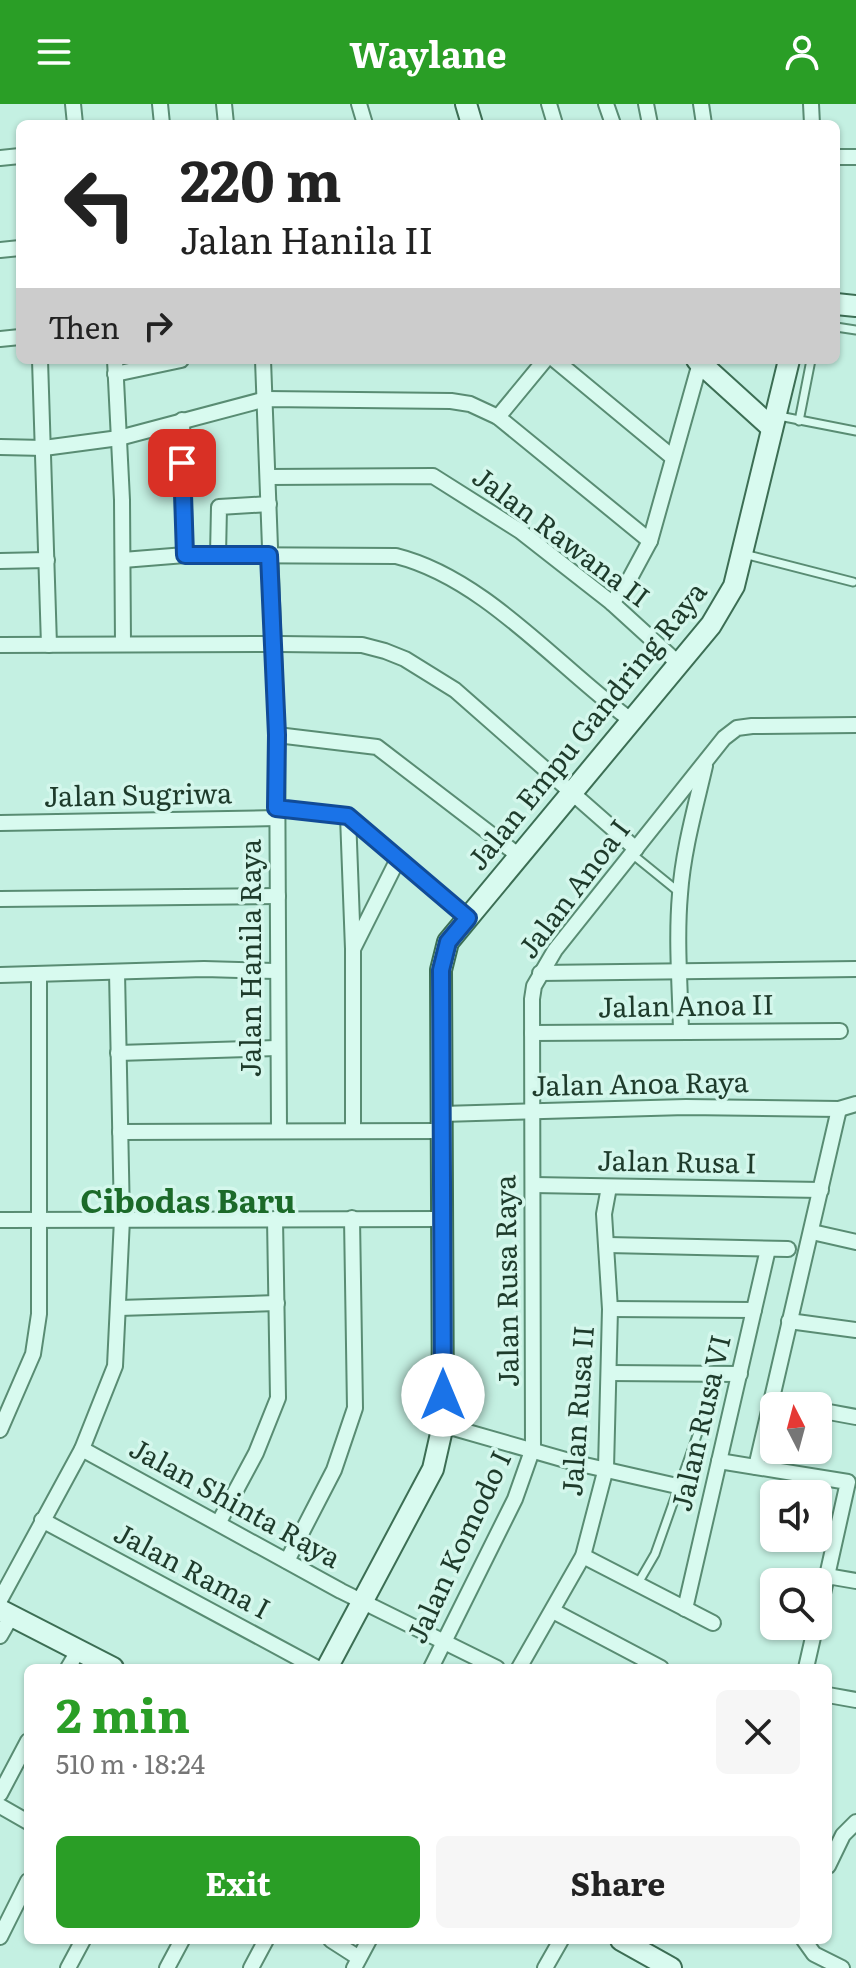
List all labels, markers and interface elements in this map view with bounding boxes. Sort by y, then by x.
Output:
text: Waylane [349,26,507,79]
icon: menu [32,30,76,74]
icon: person [780,30,824,74]
text: 220 m [180,136,342,219]
icon: left [48,152,152,256]
text: Jalan Hanila II [180,212,433,265]
text: Then [48,304,120,348]
icon: right [136,304,180,348]
pin [148,429,216,497]
icon: arrive [160,441,204,485]
street label: Jalan Rawana II [465,455,660,616]
street label: Jalan Empu Gandring Raya [456,571,715,878]
street label: Jalan Sugriwa [43,770,233,816]
street label: Jalan Anoa I [506,809,639,966]
street label: Jalan Hanila Raya [228,839,270,1077]
street label: Jalan Anoa II [597,981,774,1027]
street label: Jalan Anoa Raya [531,1059,749,1105]
street label: Jalan Rusa I [597,1138,757,1182]
district label: Cibodas Baru [80,1175,296,1223]
street label: Jalan Rusa Raya [482,1175,528,1388]
street label: Jalan Rusa II [549,1324,603,1498]
street label: Jalan Rusa VI [658,1330,740,1515]
position arrow [401,1353,485,1437]
north arrow [760,1392,832,1464]
map controls [760,1392,832,1640]
street label: Jalan Shinta Raya [123,1426,349,1577]
street label: Jalan Komodo I [394,1443,520,1649]
button: sound [760,1480,832,1552]
street label: Jalan Rama I [107,1510,279,1628]
button: search [760,1568,832,1640]
text: 2 min [56,1677,190,1748]
button: close [716,1690,800,1774]
text: 510 m · 18:24 [56,1743,205,1782]
button: Exit [56,1836,420,1928]
button: Share [436,1836,800,1928]

